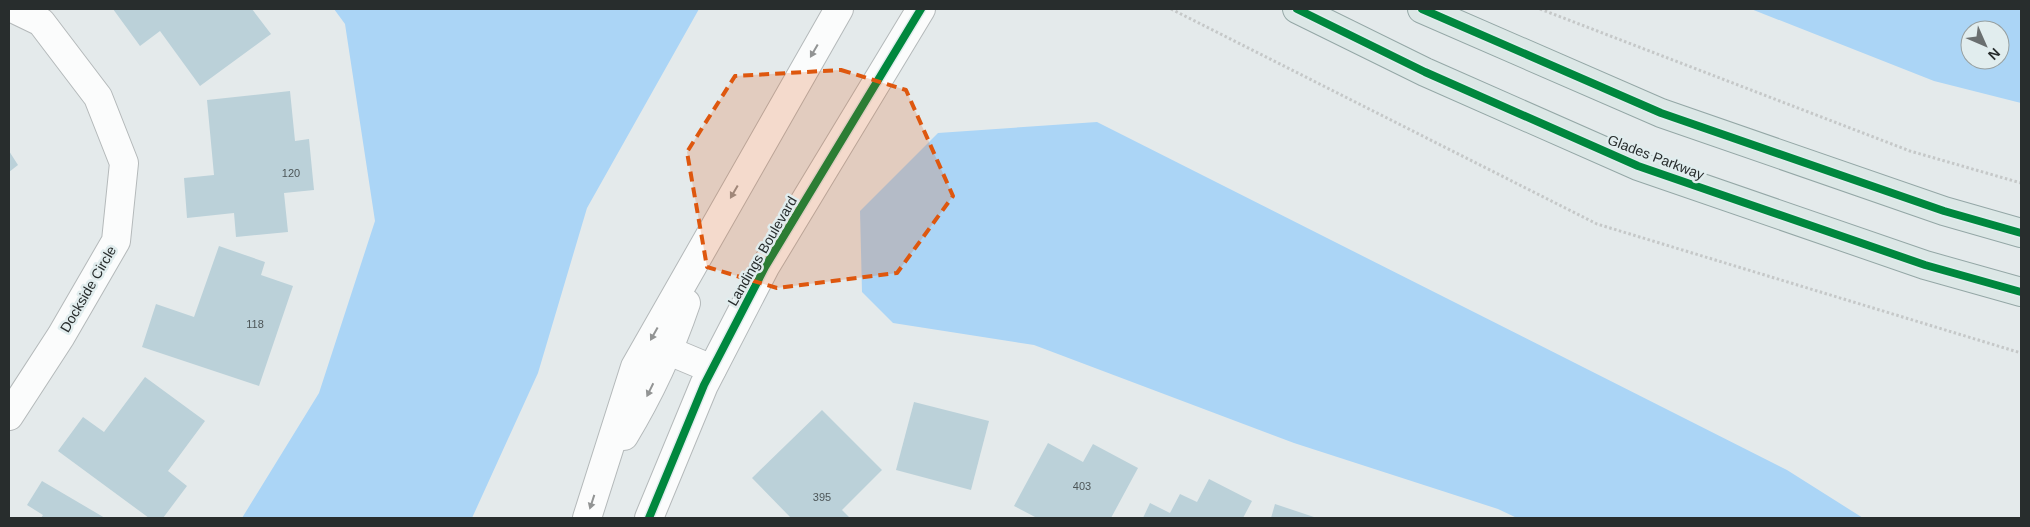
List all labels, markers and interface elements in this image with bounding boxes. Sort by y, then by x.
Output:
north arrow [1960,20,2010,70]
one-way arrow [810,44,819,58]
text: N [1985,45,2003,63]
street label: Glades Parkway [1606,131,1706,183]
house number: 120 [282,167,300,179]
one-way arrow [729,185,738,199]
street label: Landings Boulevard [724,193,800,309]
street label: Dockside Circle [57,243,119,335]
house number: 118 [246,318,264,330]
one-way arrow [650,326,658,341]
one-way arrow [645,383,653,397]
house number: 403 [1073,480,1091,492]
house number: 395 [813,491,831,503]
one-way arrow [588,495,596,510]

